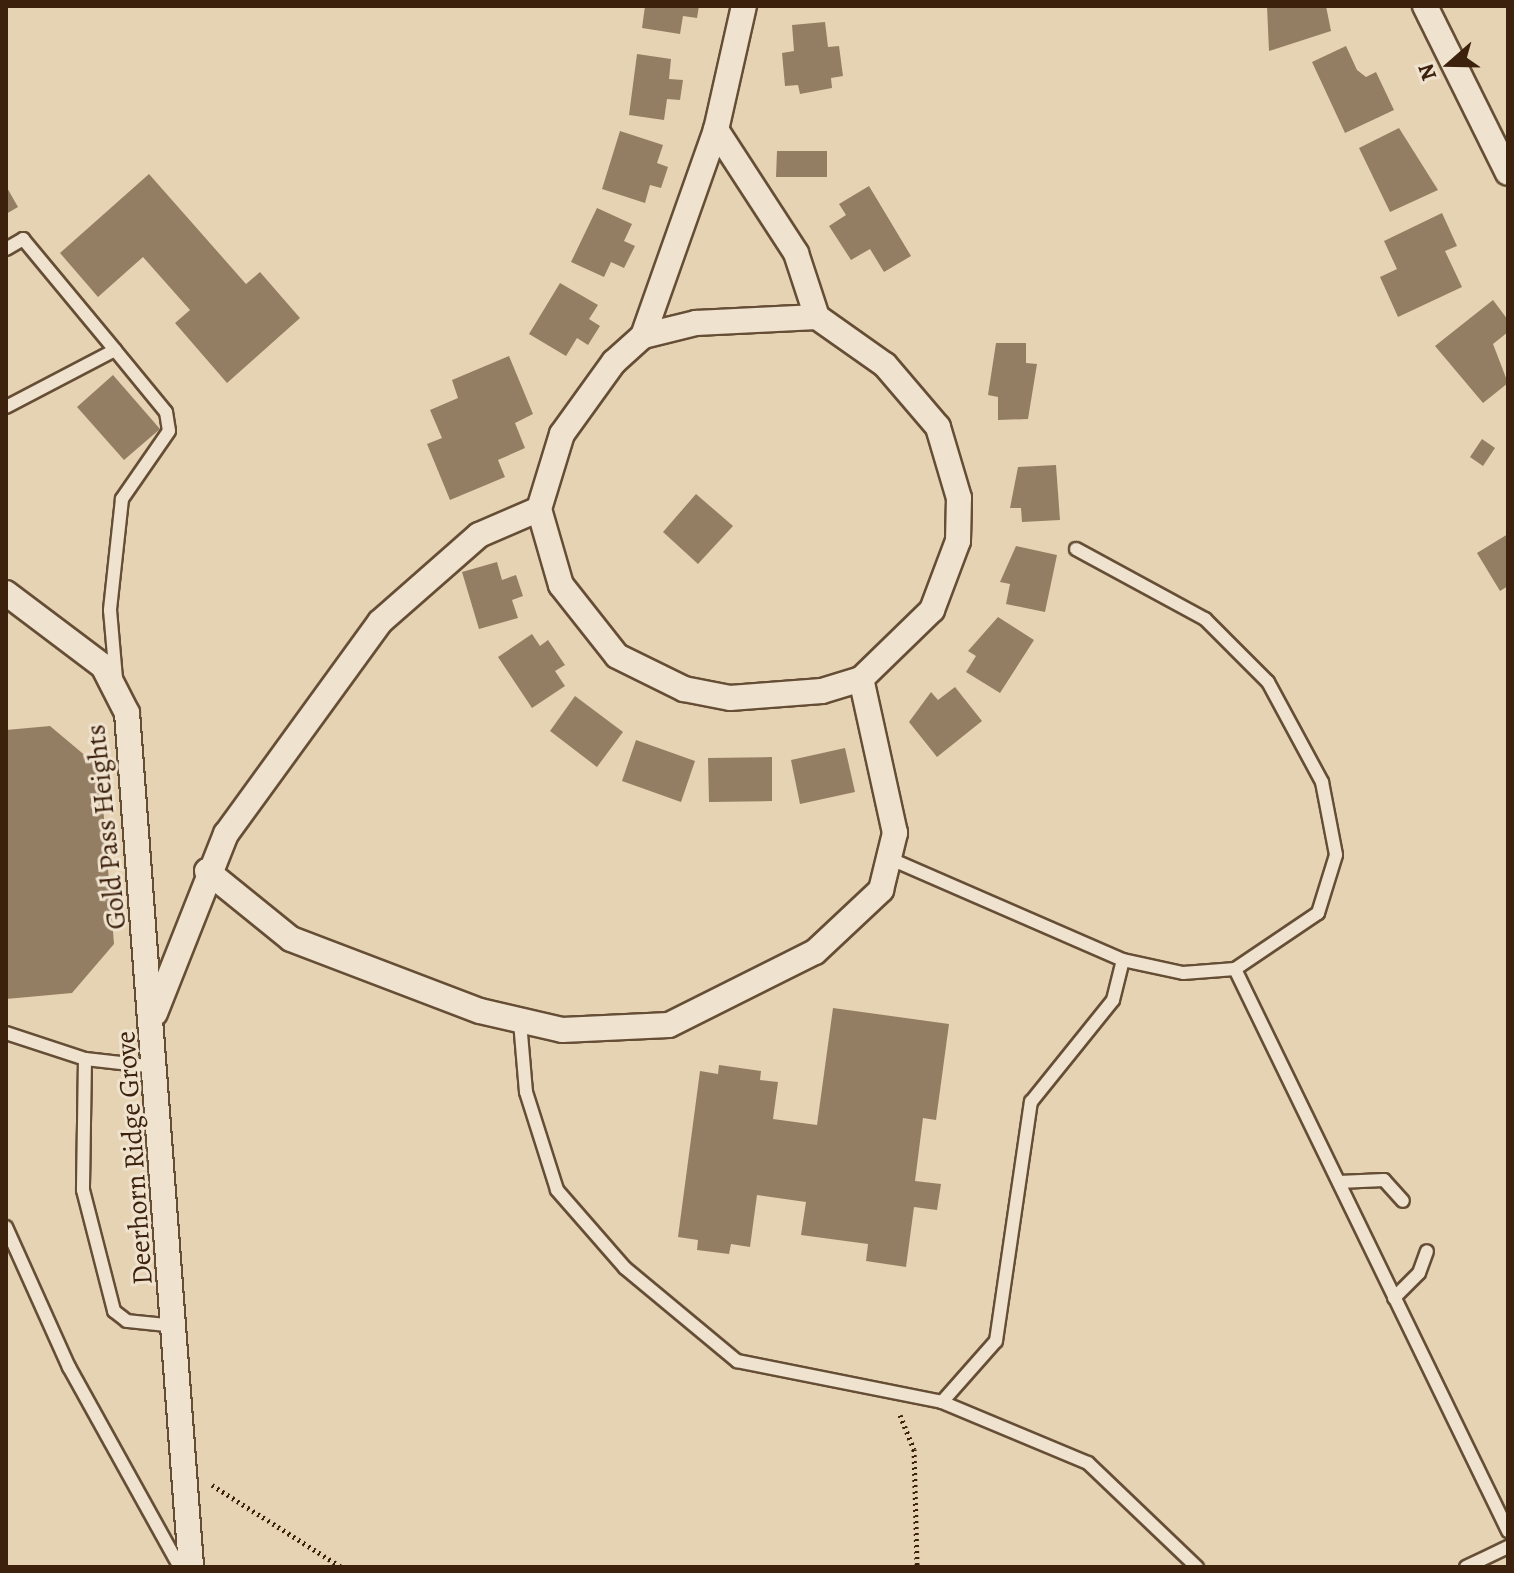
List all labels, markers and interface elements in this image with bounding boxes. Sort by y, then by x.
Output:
north arrow [1410,24,1490,104]
text: N [1411,60,1444,85]
street label: Gold Pass Heights [79,723,133,931]
street label: Deerhorn Ridge Grove [108,1030,160,1286]

